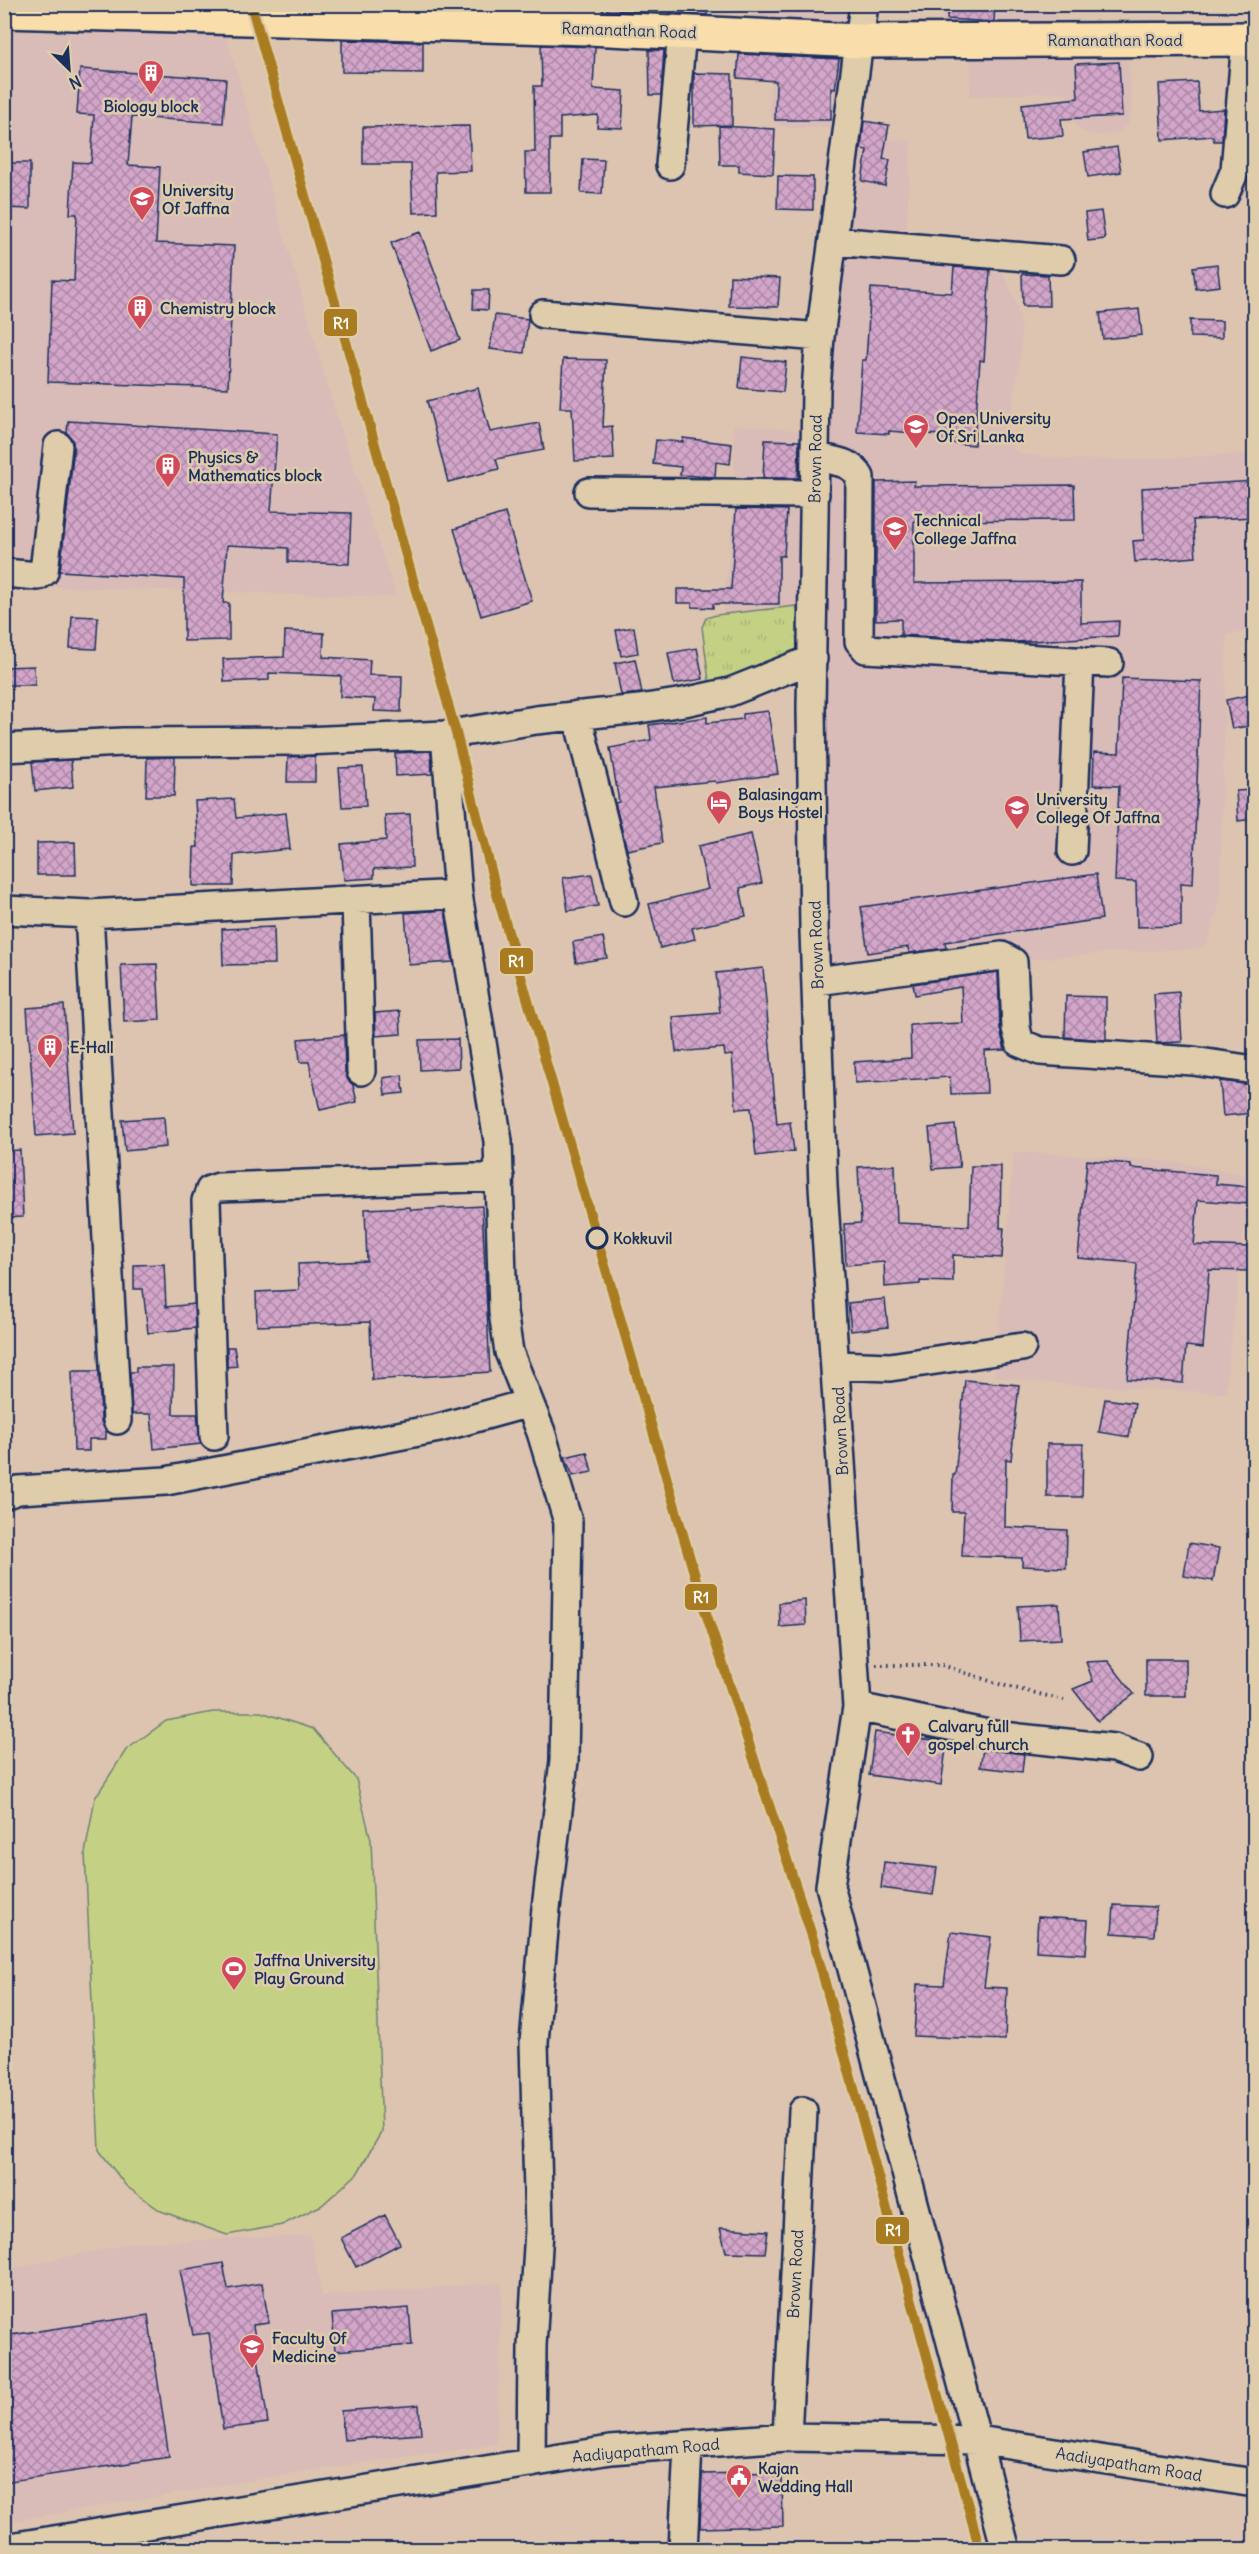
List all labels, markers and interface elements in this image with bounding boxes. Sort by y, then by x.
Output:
street label: Ramanathan Road [561,18,697,42]
street label: Ramanathan Road [1047,30,1183,50]
north arrow [39,39,99,99]
building icon: Biology block [136,58,166,96]
text: N [66,71,85,94]
place label: Biology block [103,96,199,117]
place label: University Of Jaffna [162,180,234,218]
school or university icon: University Of Jaffna [127,184,157,222]
building icon: Chemistry block [125,293,155,331]
place label: Chemistry block [160,298,276,319]
line badge: R1 [323,308,358,337]
text: R1 [333,313,349,333]
place label: Open University Of Sri Lanka [936,408,1051,446]
school or university icon: Open University Of Sri Lanka [901,412,931,450]
street label: Brown Road [804,414,826,504]
place label: Physics & Mathematics block [188,447,322,485]
building icon: Physics & Mathematics block [153,451,183,489]
place label: Technical College Jaffna [914,510,1017,549]
school or university icon: Technical College Jaffna [880,514,910,552]
place label: Balasingam Boys Hostel [738,784,823,823]
hotel icon: Balasingam Boys Hostel [704,788,734,826]
place label: University College Of Jaffna [1036,789,1160,828]
school or university icon: University College Of Jaffna [1002,793,1032,831]
street label: Brown Road [804,900,828,990]
line badge: R1 [499,947,534,975]
text: R1 [508,951,524,971]
building icon: E-Hall [35,1032,65,1070]
place label: E-Hall [70,1037,114,1057]
marker: Kokkuvil [586,1227,608,1249]
place label: Kokkuvil [613,1228,672,1248]
street label: Brown Road [828,1386,852,1476]
line badge: R1 [684,1583,718,1611]
text: R1 [693,1587,709,1607]
place label: Calvary full gospel church [928,1716,1029,1755]
church icon: Calvary full gospel church [893,1720,923,1758]
place label: Jaffna University Play Ground [254,1950,376,1989]
sports icon: Jaffna University Play Ground [219,1954,249,1992]
line badge: R1 [875,2216,910,2245]
text: R1 [885,2220,901,2240]
street label: Brown Road [783,2229,807,2319]
place label: Faculty Of Medicine [272,2328,347,2366]
school or university icon: Faculty Of Medicine [237,2332,267,2370]
street label: Aadiyapatham Road [571,2434,721,2466]
street label: Aadiyapatham Road [1054,2443,1204,2485]
place label: Kajan Wedding Hall [758,2458,853,2497]
public building icon: Kajan Wedding Hall [724,2462,754,2500]

